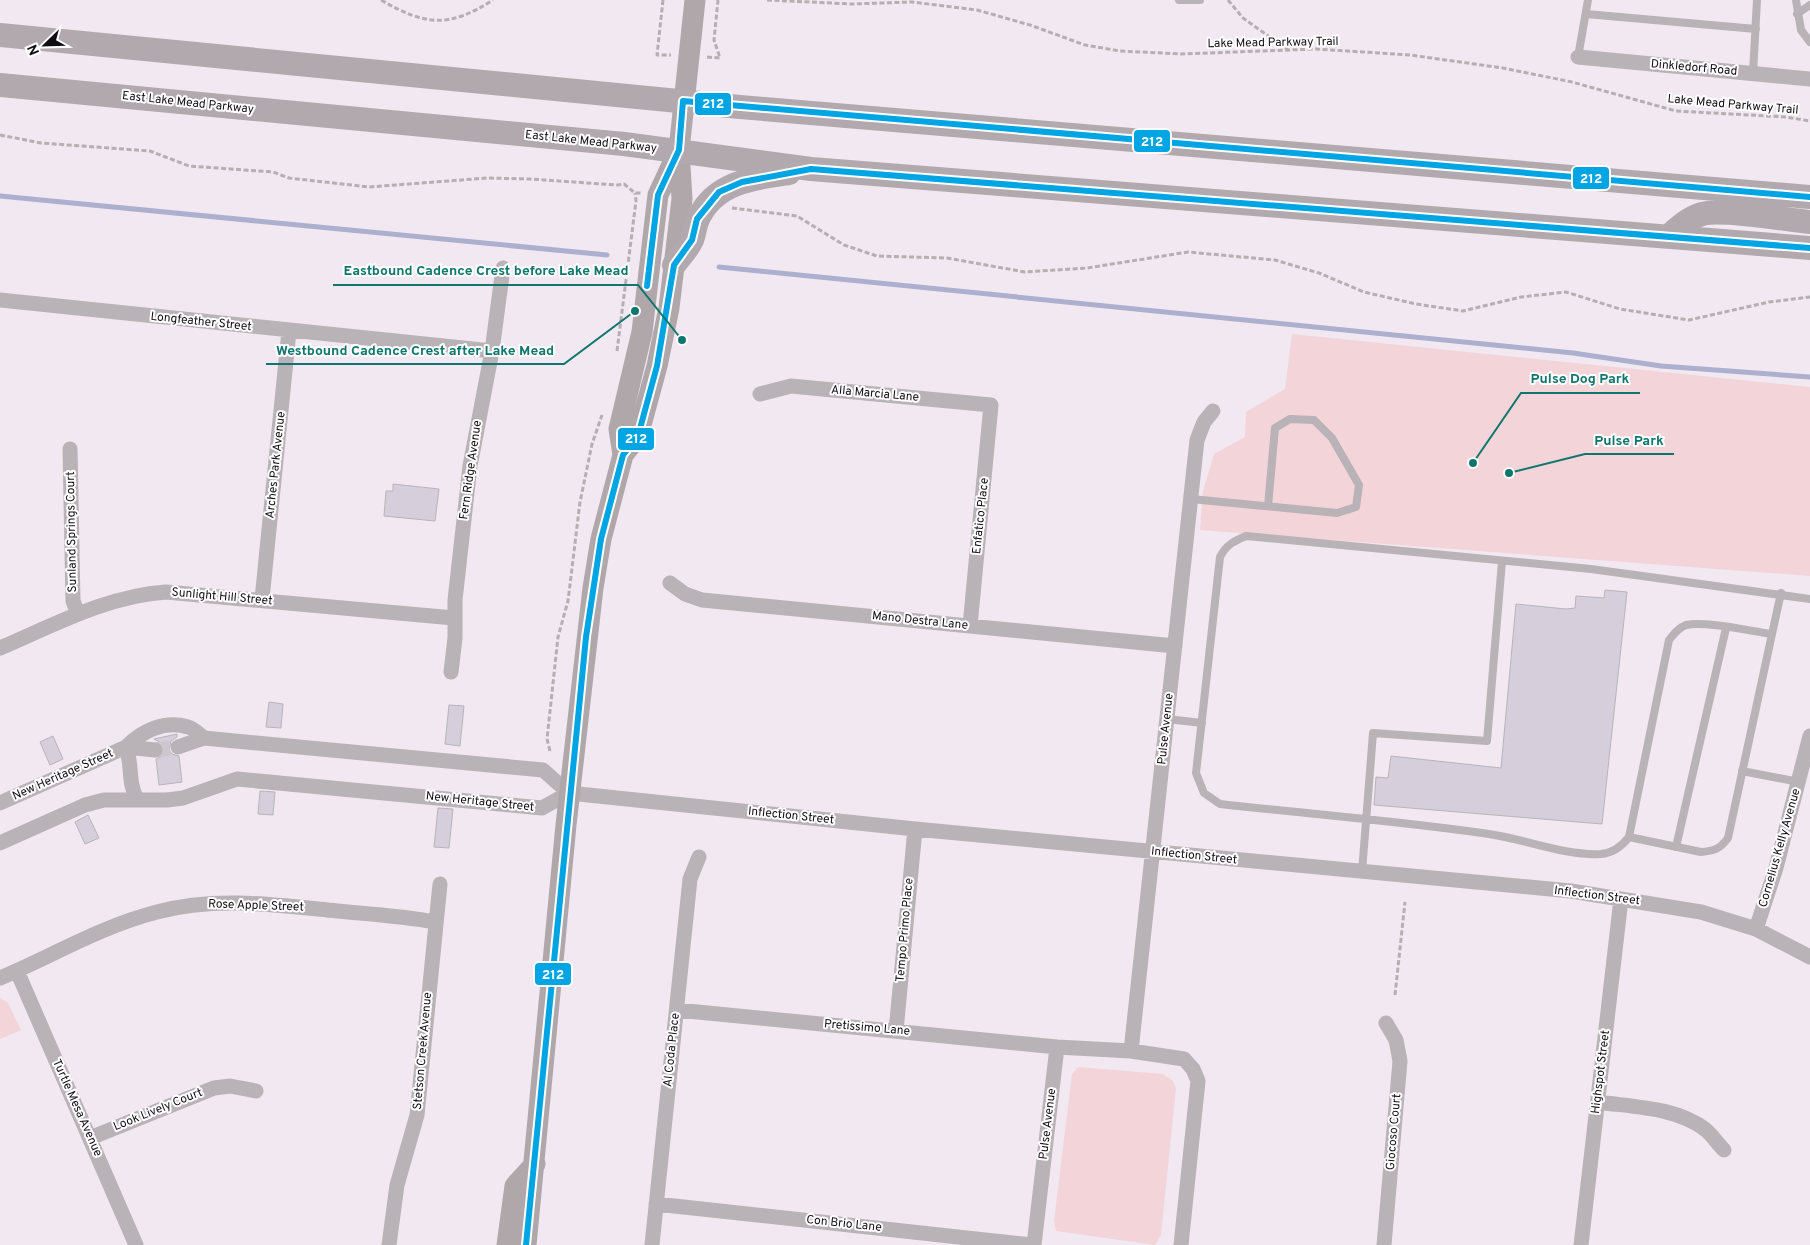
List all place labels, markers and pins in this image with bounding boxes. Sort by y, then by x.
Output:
callout: Eastbound Cadence Crest before Lake Mead [333,256,638,285]
callout: Westbound Cadence Crest after Lake Mead [266,335,564,364]
callout: Pulse Dog Park [1521,364,1640,393]
callout: Pulse Park [1585,425,1674,454]

